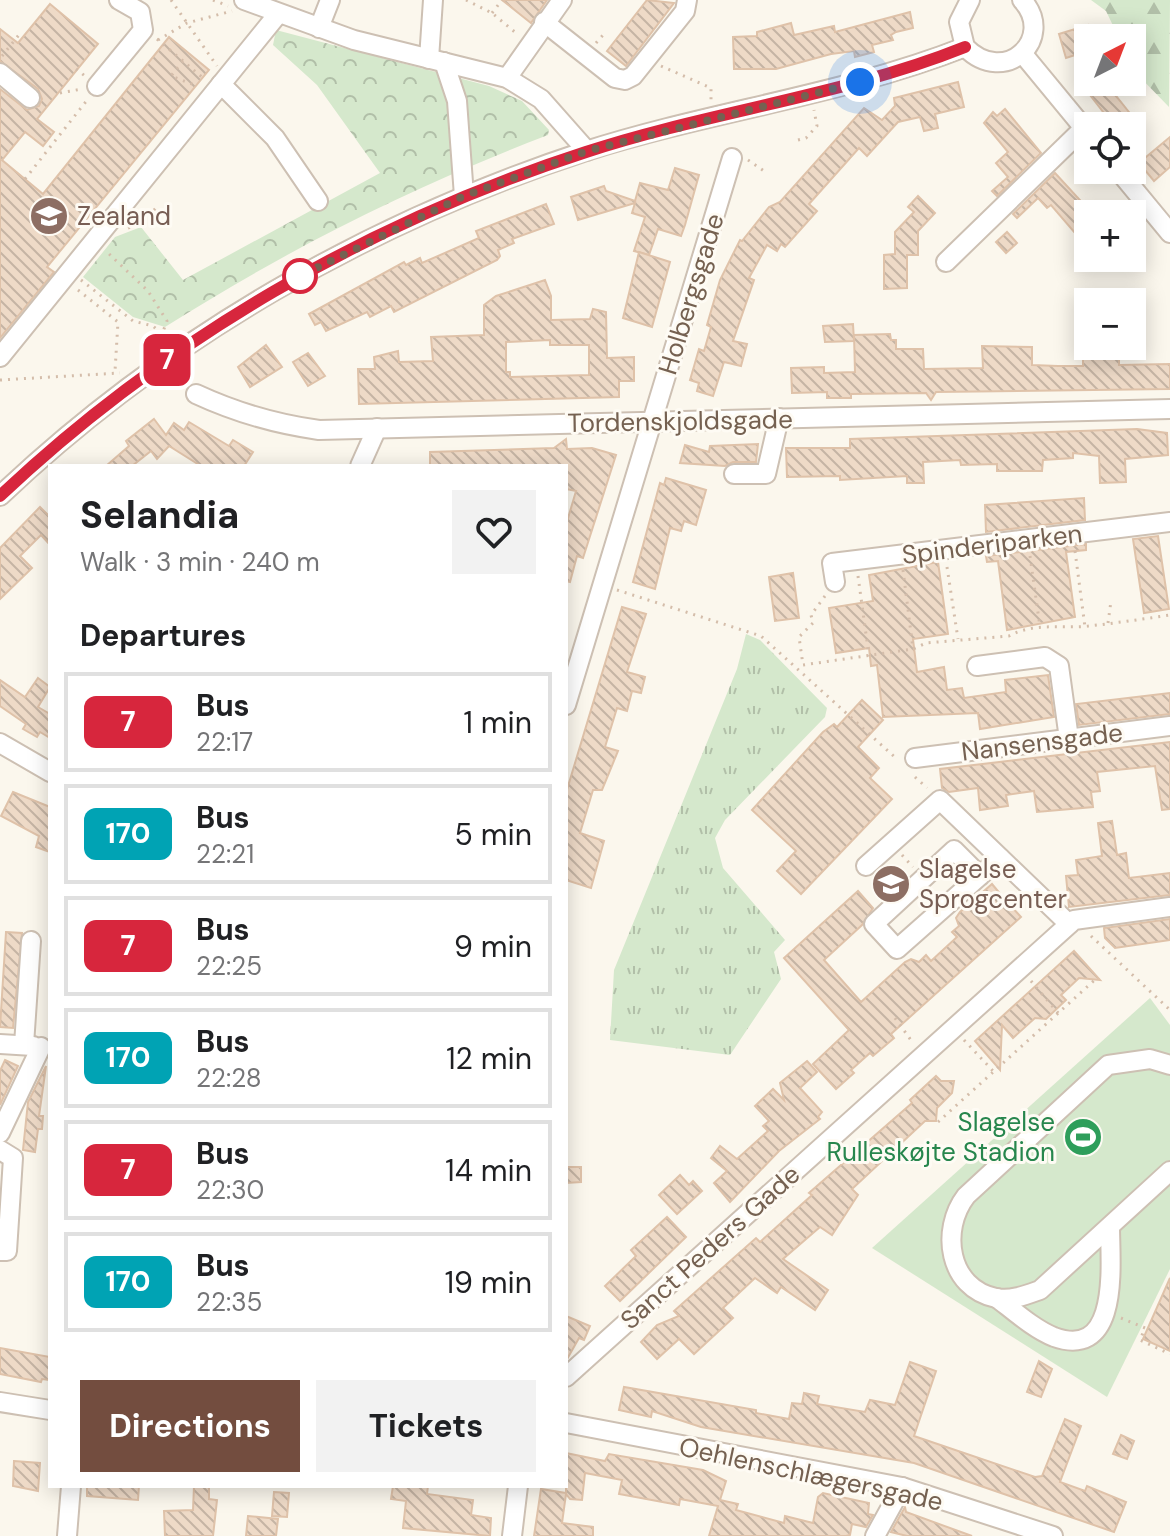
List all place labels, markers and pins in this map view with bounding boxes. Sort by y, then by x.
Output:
school or university icon: Zealand [28,195,70,237]
place label: Zealand [77,199,171,233]
unlabelled marker [283,259,317,293]
place label: Slagelse Sprogcenter [919,852,1067,916]
school or university icon: Slagelse Sprogcenter [870,863,912,905]
place label: Slagelse Rulleskøjte Stadion [826,1105,1055,1169]
sports icon: Slagelse Rulleskøjte Stadion [1062,1116,1104,1158]

